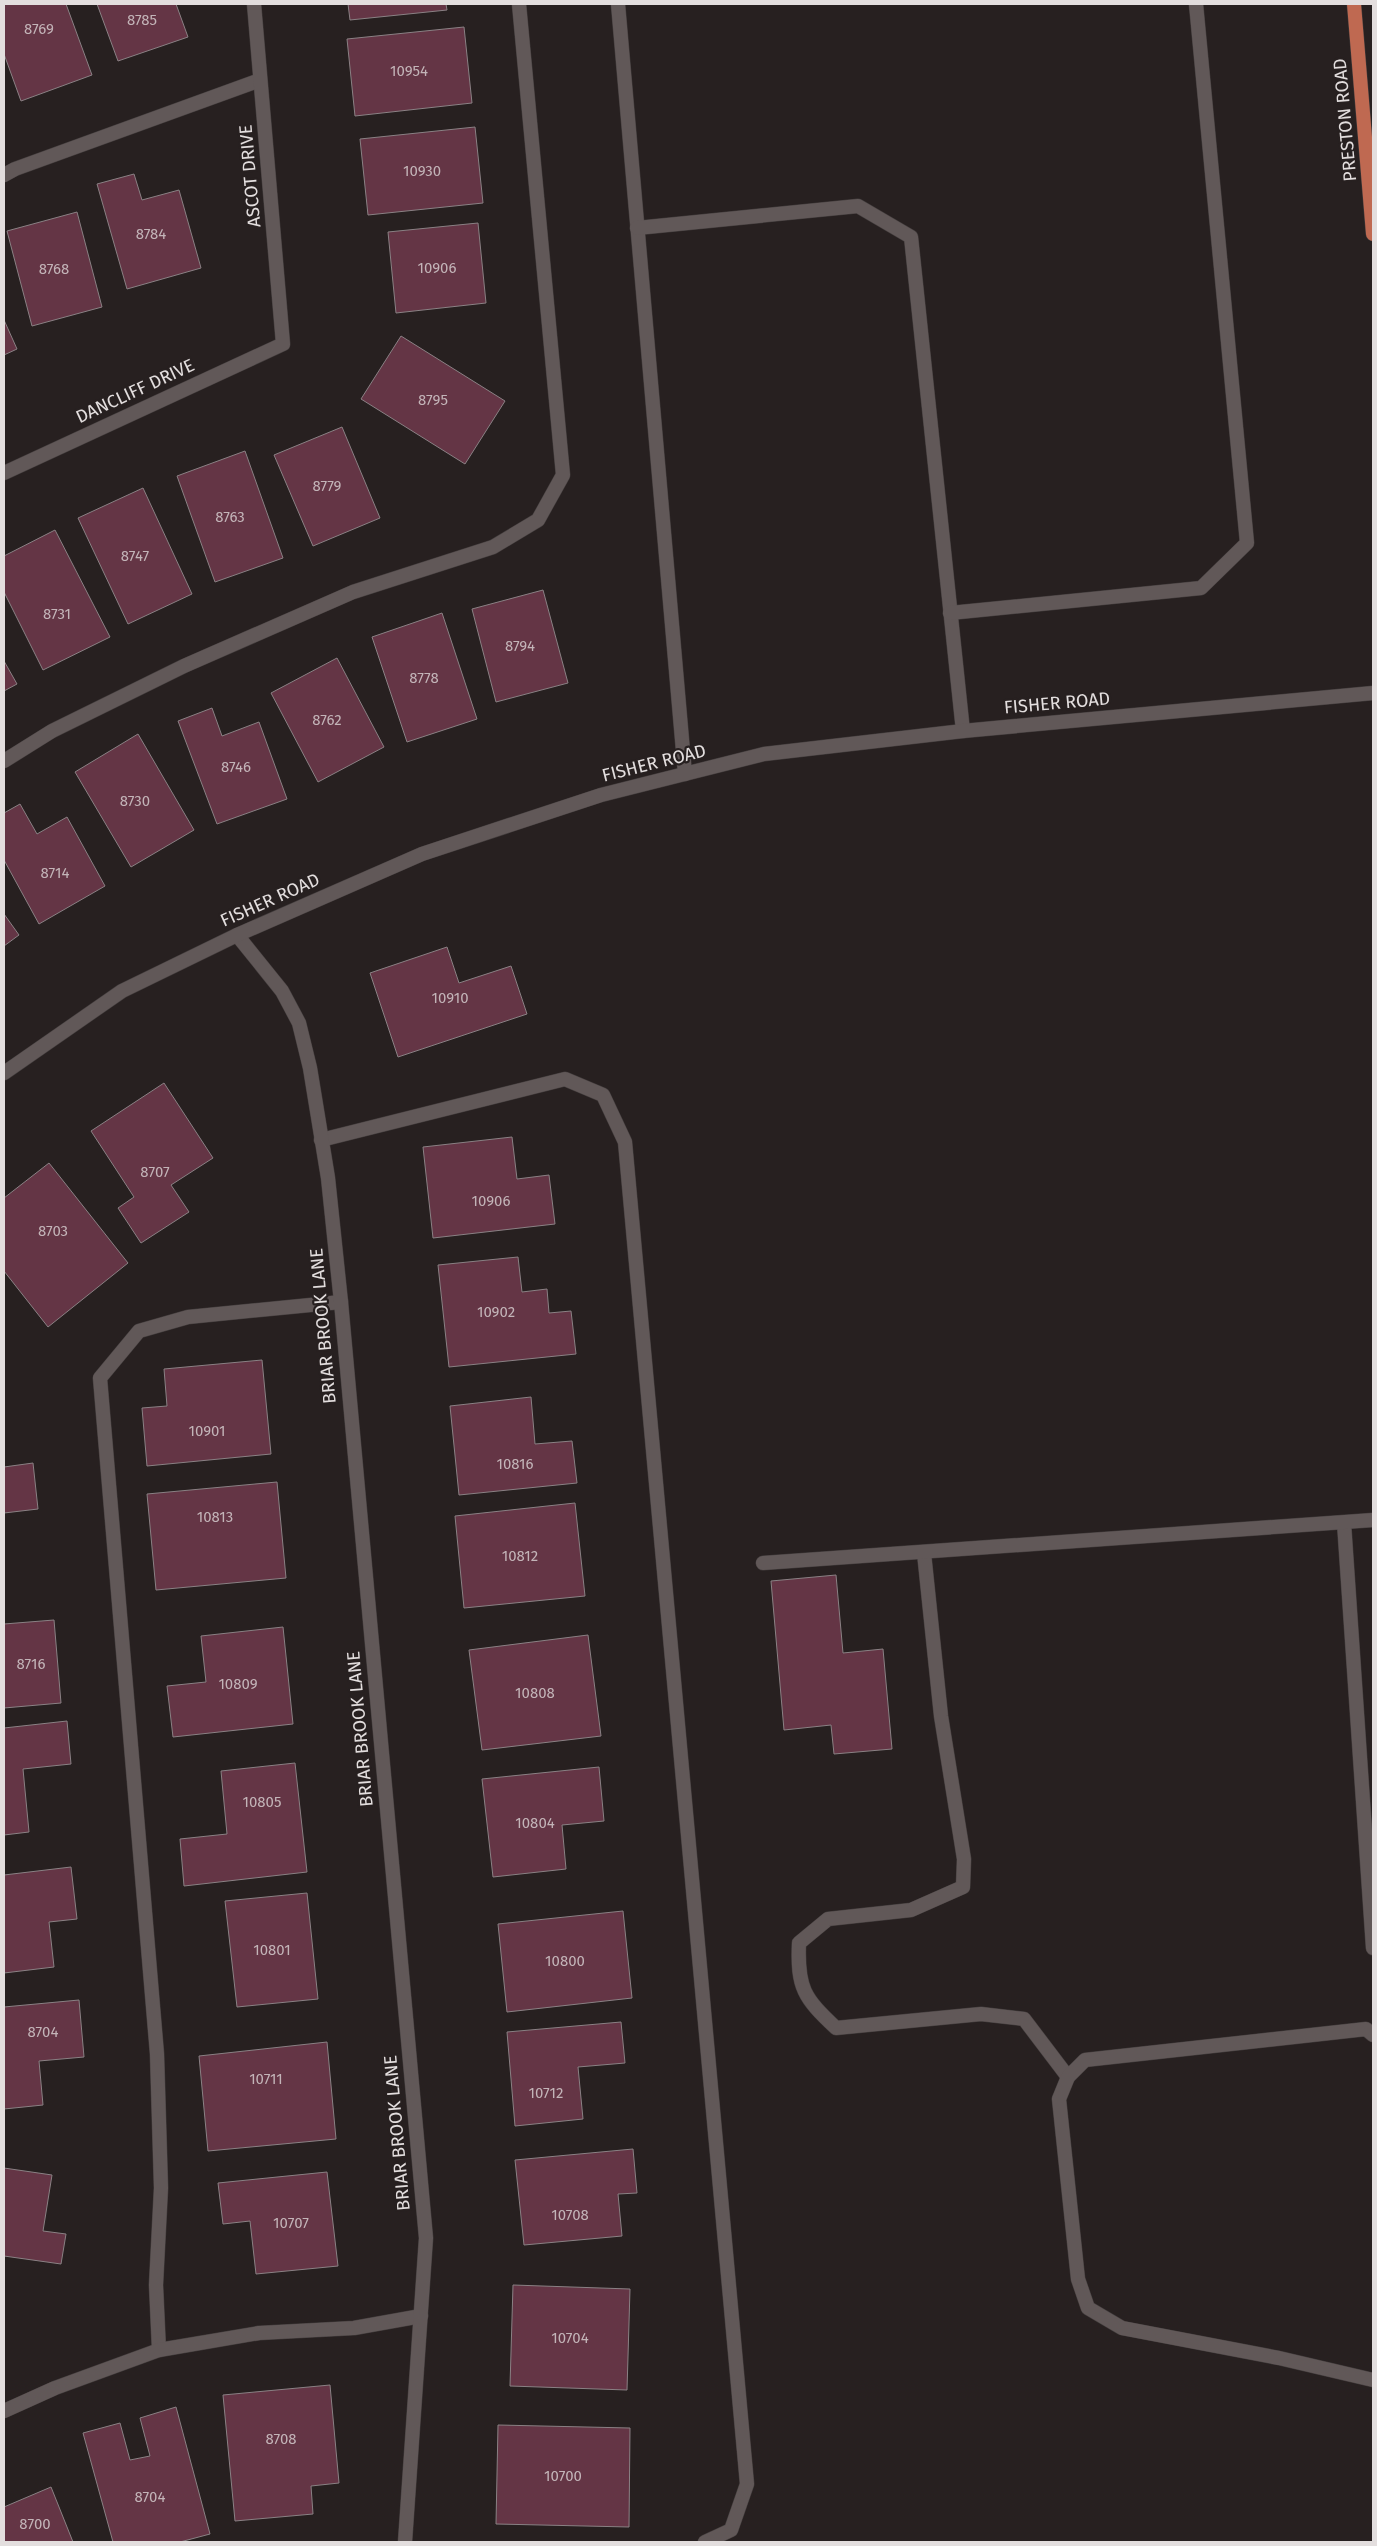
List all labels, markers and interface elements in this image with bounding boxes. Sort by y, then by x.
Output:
house number: 8785 [127,11,157,29]
house number: 8769 [24,20,54,38]
street label: PRESTON ROAD [1329,58,1361,182]
house number: 10954 [390,62,428,80]
street label: ASCOT DRIVE [235,124,265,228]
house number: 10930 [403,162,441,180]
house number: 8784 [136,225,166,243]
house number: 10906 [418,259,456,277]
house number: 8768 [39,260,69,278]
street label: DANCLIFF DRIVE [72,354,198,428]
house number: 8795 [418,391,448,409]
house number: 8779 [313,477,342,495]
house number: 8763 [215,508,245,526]
house number: 8747 [121,547,150,565]
house number: 8731 [43,605,71,623]
house number: 8794 [505,637,535,655]
house number: 8778 [409,669,439,687]
street label: FISHER ROAD [1003,687,1111,719]
house number: 8762 [312,711,342,729]
street label: FISHER ROAD [600,739,708,787]
house number: 8746 [221,758,251,776]
house number: 8730 [120,792,150,810]
house number: 8714 [41,864,69,882]
street label: FISHER ROAD [217,868,323,932]
house number: 10910 [431,989,469,1007]
house number: 8707 [140,1163,170,1181]
house number: 10906 [472,1192,510,1210]
house number: 8703 [38,1222,68,1240]
street label: BRIAR BROOK LANE [305,1247,341,1405]
house number: 10902 [477,1303,515,1321]
house number: 10901 [188,1422,226,1440]
house number: 10816 [496,1455,534,1473]
house number: 10813 [197,1508,233,1526]
house number: 10812 [502,1547,538,1565]
street label: BRIAR BROOK LANE [342,1650,378,1808]
house number: 8716 [17,1655,45,1673]
house number: 10809 [218,1675,258,1693]
house number: 10808 [515,1684,555,1702]
house number: 10805 [242,1793,282,1811]
house number: 10804 [515,1814,555,1832]
house number: 10801 [253,1941,291,1959]
house number: 10800 [545,1952,585,1970]
house number: 8704 [28,2023,58,2041]
street label: BRIAR BROOK LANE [379,2054,415,2212]
house number: 10711 [249,2070,283,2088]
house number: 10712 [529,2084,563,2102]
house number: 10708 [551,2206,589,2224]
house number: 10707 [273,2214,309,2232]
house number: 10704 [551,2329,589,2347]
house number: 8708 [265,2430,297,2448]
house number: 10700 [544,2467,582,2485]
house number: 8704 [135,2488,165,2506]
house number: 8700 [19,2515,51,2533]

